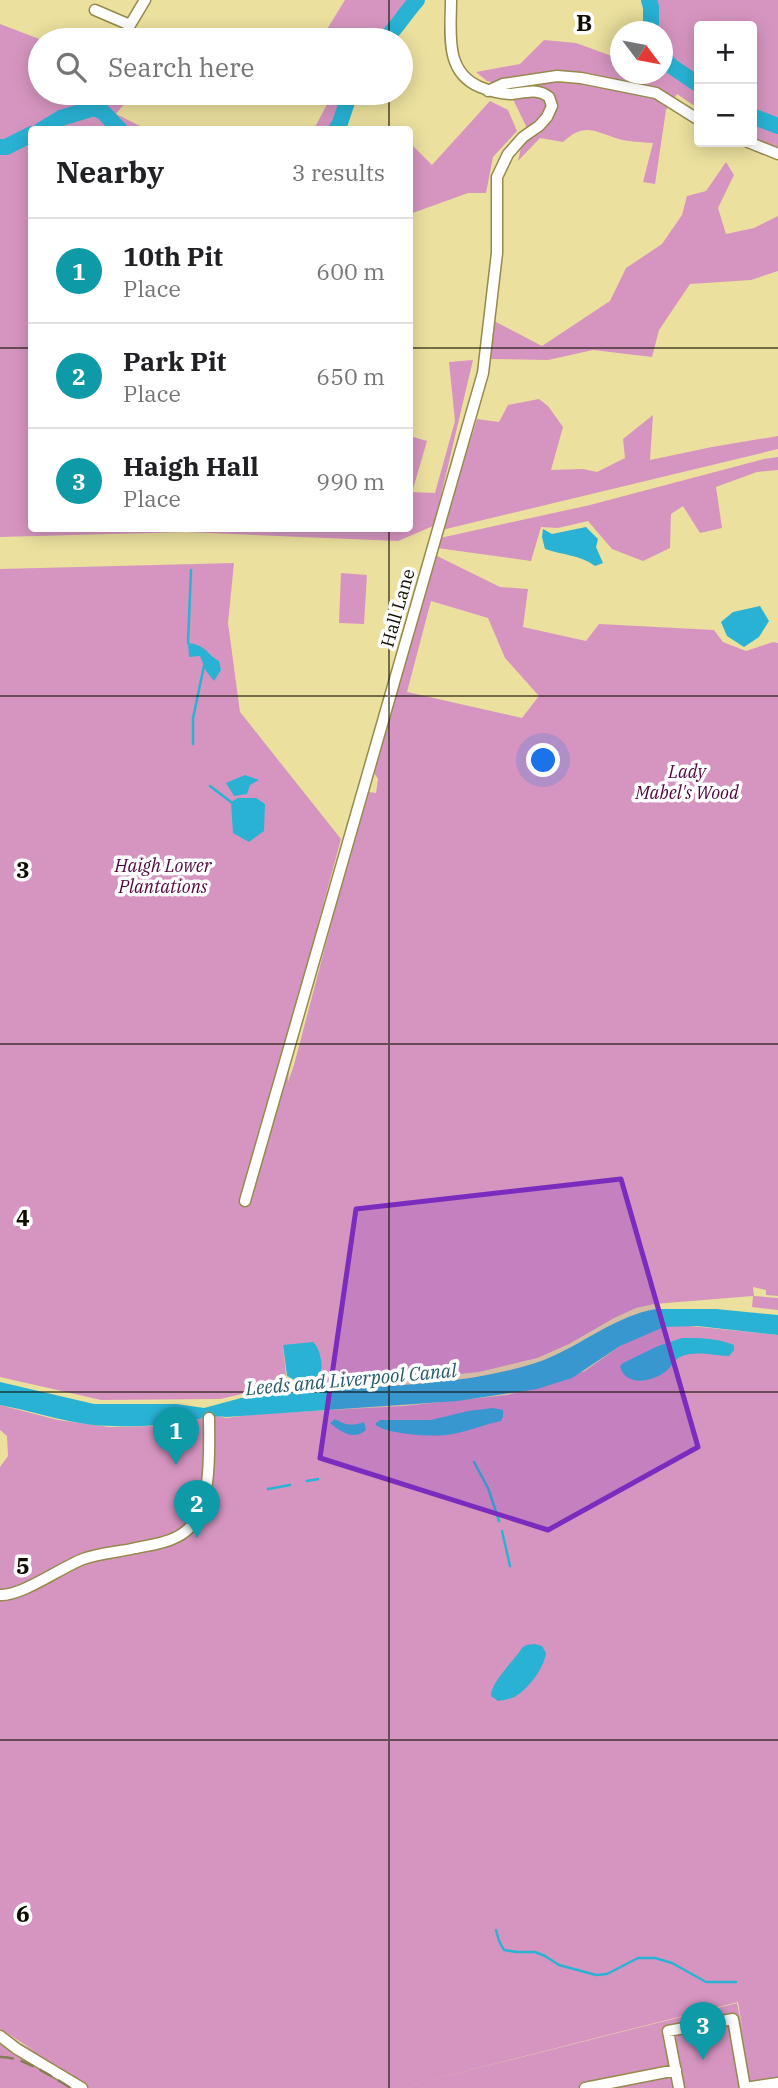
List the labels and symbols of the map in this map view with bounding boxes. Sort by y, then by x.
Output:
text: B [576,7,592,37]
north arrow [610,21,673,84]
street label: Hall Lane [375,566,420,650]
your location [526,743,560,777]
park label: Lady Mabel's Wood [634,760,739,804]
text: 3 [16,854,30,884]
park label: Haigh Lower Plantations [113,854,213,898]
text: 4 [16,1202,30,1232]
water label: Leeds and Liverpool Canal [244,1358,458,1400]
pin: 1 [153,1407,199,1465]
pin: 2 [174,1480,220,1538]
text: 5 [16,1550,30,1580]
text: 6 [16,1898,30,1928]
pin: 3 [680,2002,726,2060]

